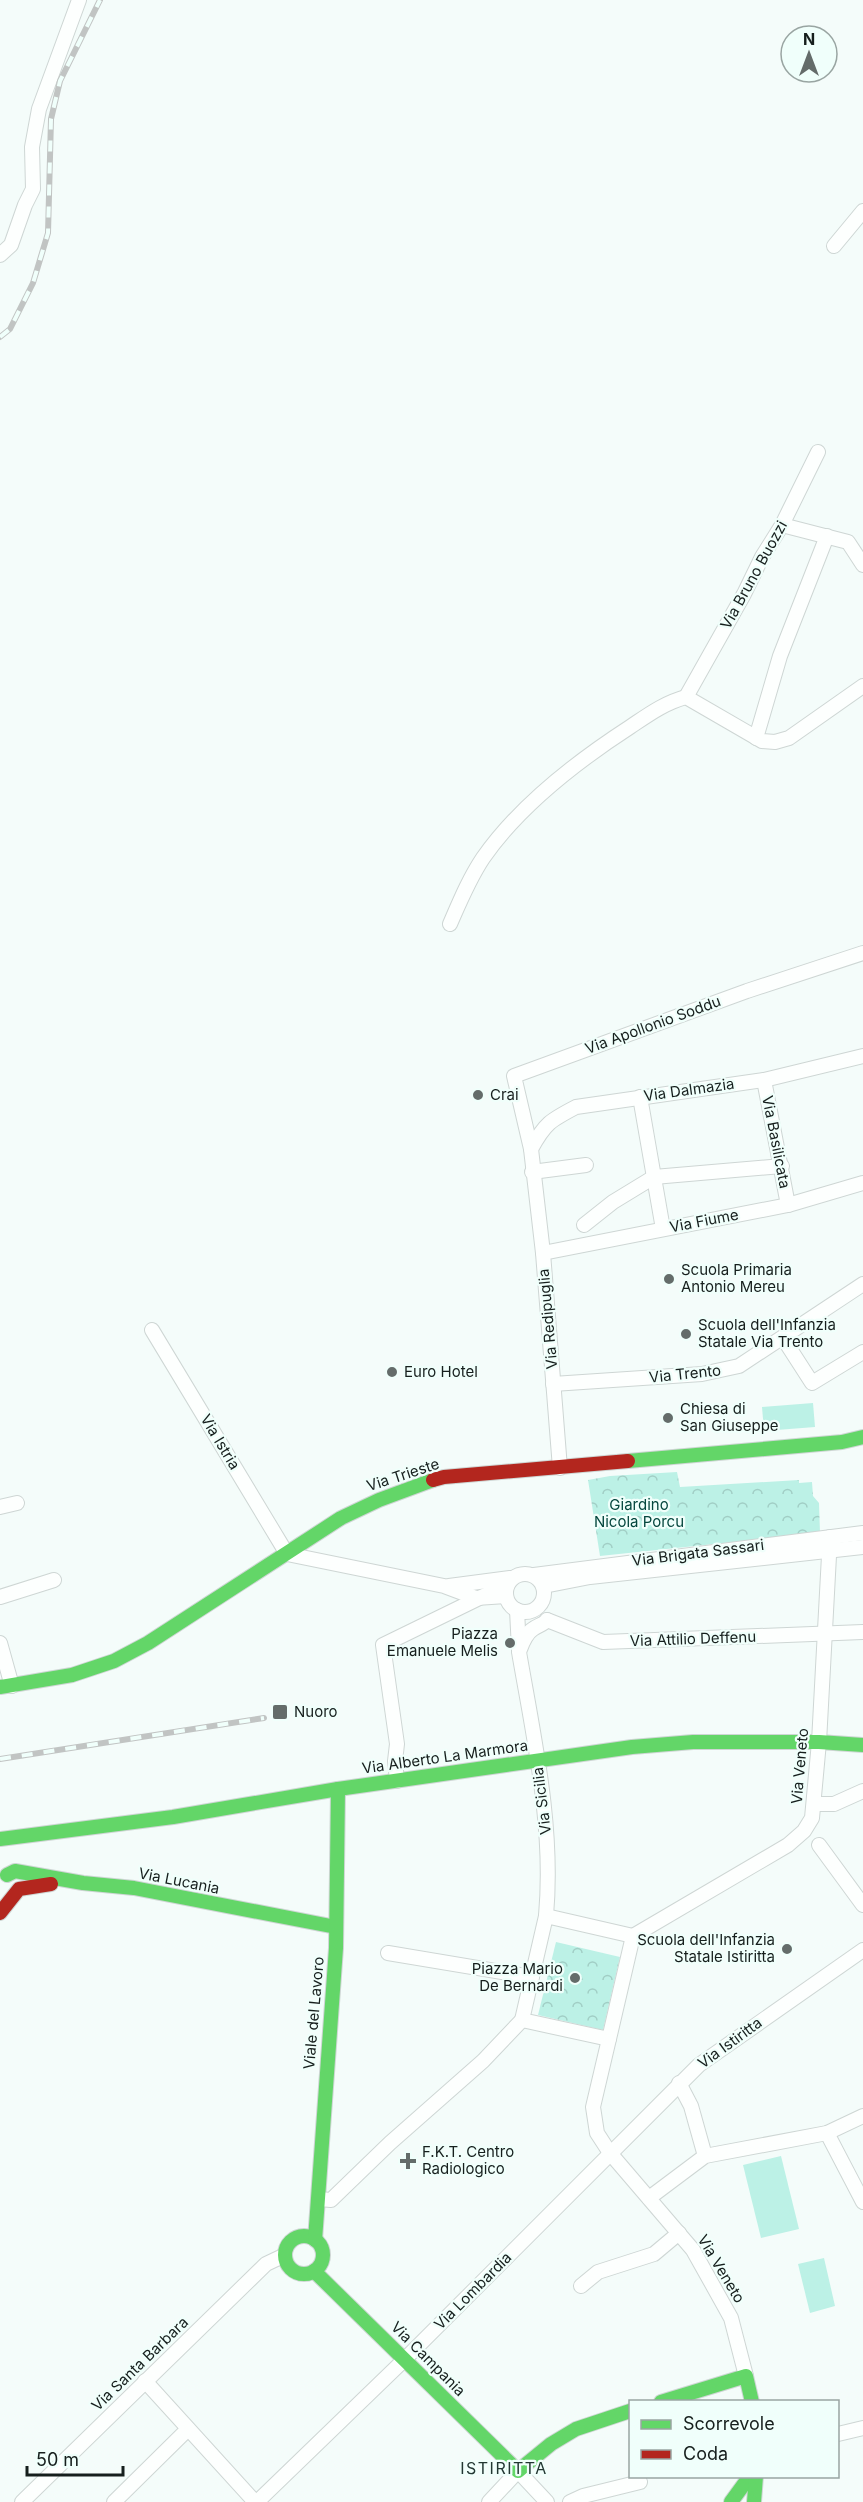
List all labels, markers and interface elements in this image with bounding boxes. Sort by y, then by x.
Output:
north arrow [779,24,839,84]
text: N [803,29,815,49]
street label: Via Bruno Buozzi [716,517,791,632]
street label: Via Apollonio Soddu [582,991,723,1058]
street label: Via Dalmazia [642,1074,736,1105]
place label: Crai [490,1085,519,1104]
marker: Crai [471,1088,485,1102]
street label: Via Basilicata [758,1094,795,1190]
street label: Via Fiume [668,1205,740,1237]
place label: Scuola Primaria Antonio Mereu [681,1260,792,1296]
street label: Via Redipuglia [534,1268,561,1370]
marker: Scuola Primaria Antonio Mereu [662,1272,676,1286]
place label: Scuola dell'Infanzia Statale Via Trento [698,1315,836,1351]
marker: Scuola dell'Infanzia Statale Via Trento [679,1327,693,1341]
street label: Via Trento [648,1360,722,1387]
place label: Euro Hotel [404,1362,478,1381]
marker: Euro Hotel [385,1365,399,1379]
place label: Chiesa di San Giuseppe [680,1399,779,1435]
street label: Via Istria [196,1411,244,1473]
marker: Chiesa di San Giuseppe [661,1411,675,1425]
street label: Via Trieste [364,1454,442,1495]
park label: Giardino Nicola Porcu [594,1495,684,1531]
street label: Via Brigata Sassari [631,1535,765,1570]
place label: Piazza Emanuele Melis [387,1624,498,1660]
street label: Via Attilio Deffenu [630,1627,756,1650]
marker: Piazza Emanuele Melis [503,1636,517,1650]
place label: Nuoro [294,1702,338,1721]
marker: Nuoro [271,1703,289,1721]
street label: Via Veneto [787,1727,812,1805]
street label: Via Alberto La Marmora [361,1735,529,1778]
street label: Via Sicilia [528,1766,555,1836]
street label: Via Lucania [137,1863,221,1898]
place label: Scuola dell'Infanzia Statale Istiritta [637,1930,775,1966]
marker: Scuola dell'Infanzia Statale Istiritta [780,1942,794,1956]
street label: Viale del Lavoro [299,1956,328,2070]
place label: Piazza Mario De Bernardi [472,1959,563,1995]
marker: Piazza Mario De Bernardi [568,1971,582,1985]
street label: Via Istiritta [694,2013,765,2072]
place label: F.K.T. Centro Radiologico [422,2142,514,2178]
marker: F.K.T. Centro Radiologico [399,2152,417,2170]
street label: Via Veneto [694,2231,749,2306]
street label: Via Lombardia [430,2248,515,2333]
street label: Via Santa Barbara [87,2313,192,2415]
street label: Via Campania [387,2317,470,2400]
legend [629,2400,839,2478]
text: Scorrevole [683,2413,775,2434]
scale bar [27,2439,123,2477]
text: Coda [683,2443,728,2464]
text: 50 m [36,2449,79,2470]
district label: ISTIRITTA [460,2458,548,2478]

